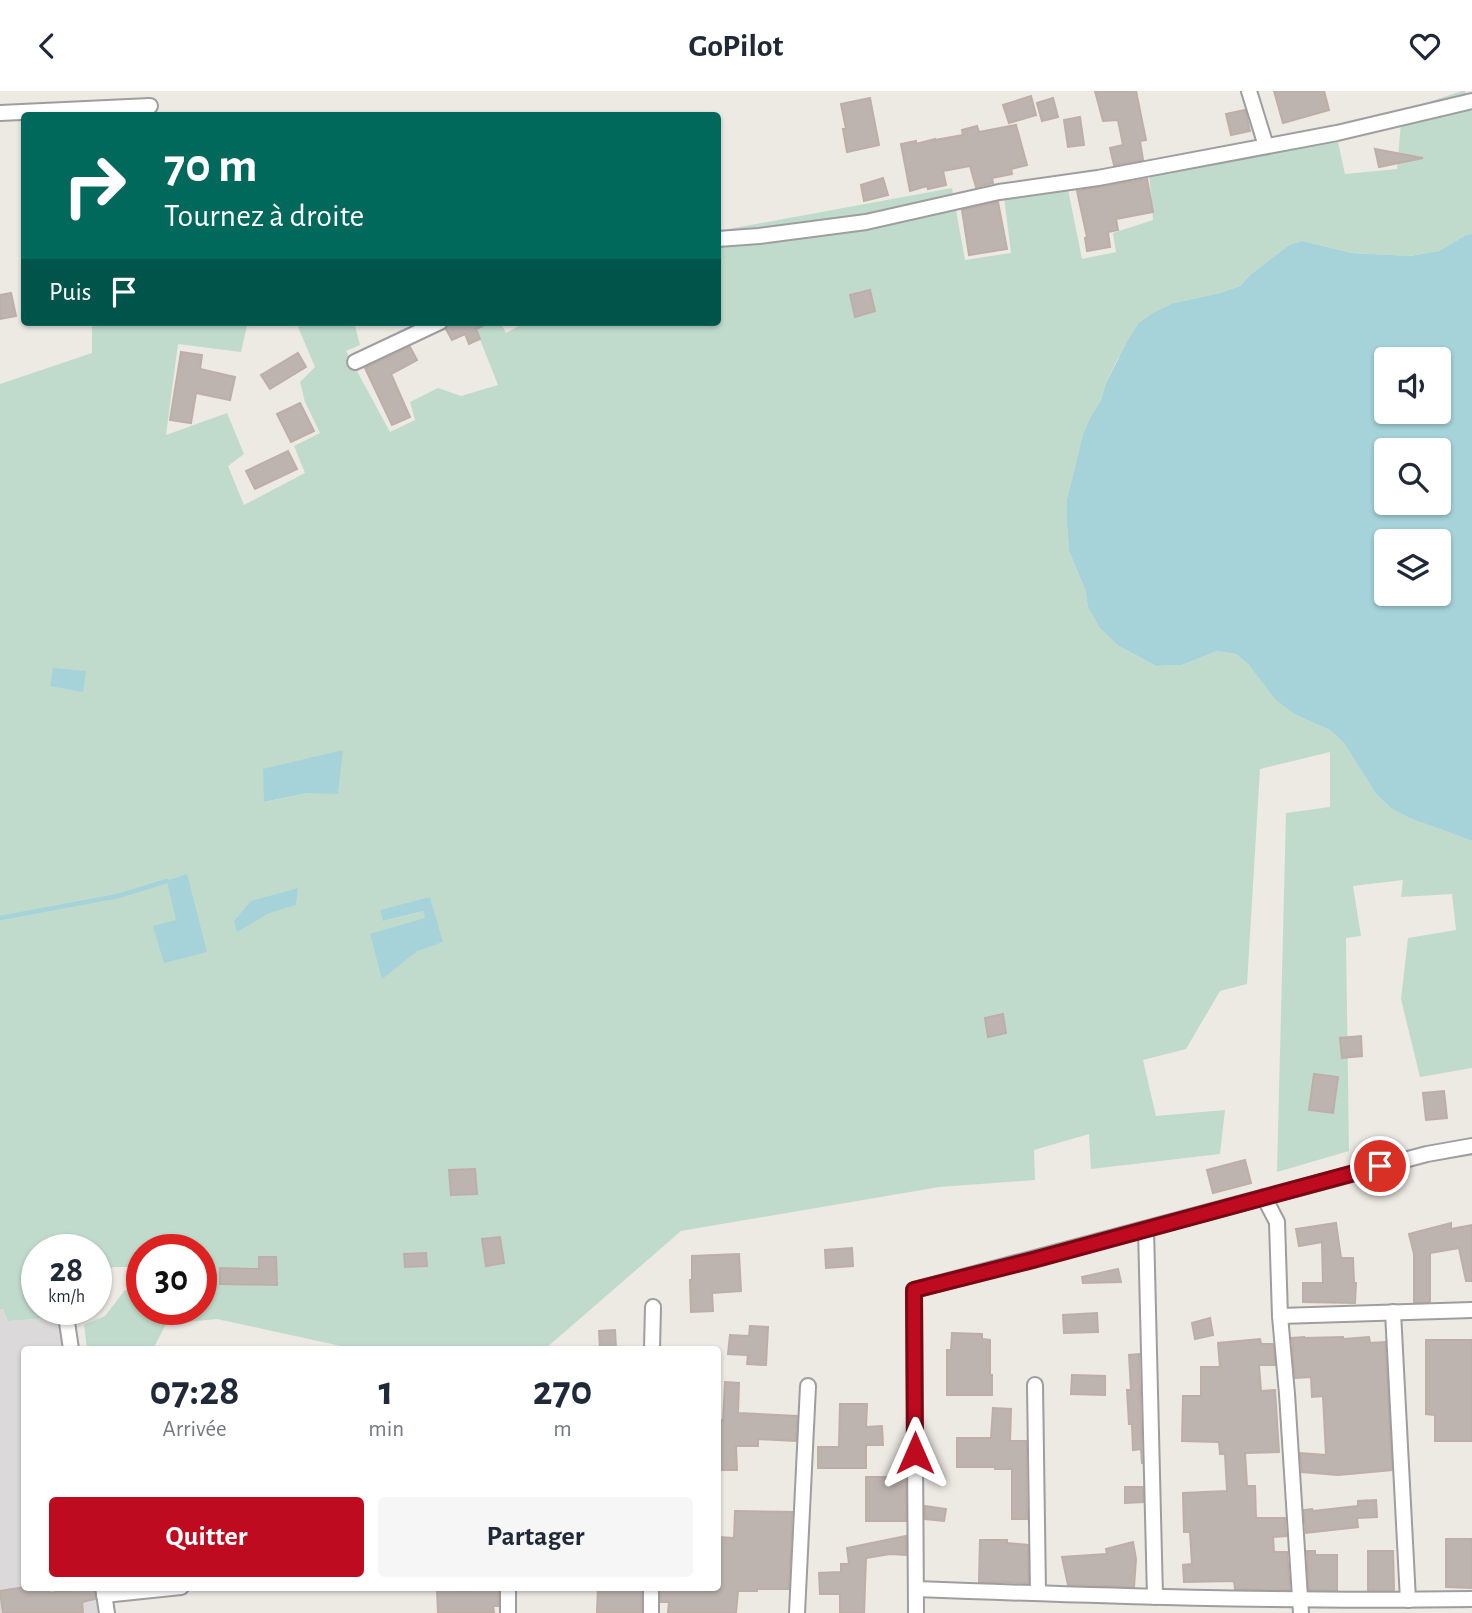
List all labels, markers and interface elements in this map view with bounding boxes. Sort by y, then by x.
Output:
icon: back [28,27,66,65]
icon: heart [1406,27,1444,65]
text: GoPilot [689,30,783,62]
icon: right [49,140,140,231]
text: 70 m [164,142,258,191]
text: Tournez à droite [164,200,364,232]
icon: arrive [105,273,143,311]
text: Puis [49,279,91,305]
map controls [1374,347,1451,606]
button: sound [1374,347,1451,424]
button: search [1374,438,1451,515]
button: layers [1374,529,1451,606]
pin [1350,1136,1410,1196]
icon: arrive [1361,1147,1399,1185]
speed limit sign: 30 [126,1234,217,1325]
text: 28 [50,1253,83,1288]
text: km/h [48,1288,85,1306]
text: 07:28 [150,1370,240,1412]
text: 1 [379,1370,394,1412]
text: 270 [533,1370,592,1412]
position arrow [878,1416,952,1490]
text: Arrivée [163,1418,227,1441]
text: min [368,1418,404,1441]
text: m [553,1418,572,1441]
button: Quitter [49,1497,364,1577]
button: Partager [378,1497,693,1577]

